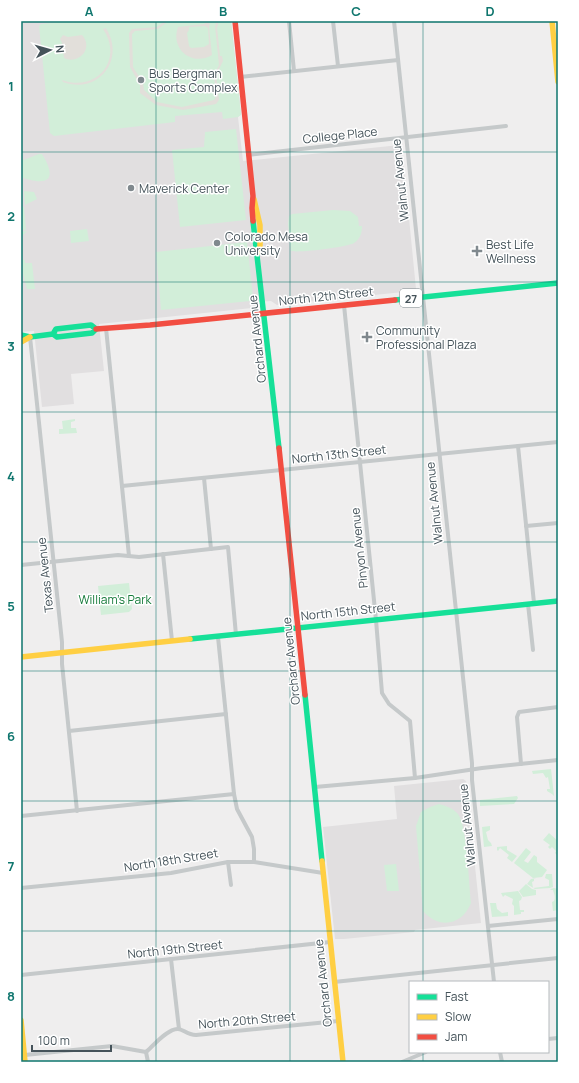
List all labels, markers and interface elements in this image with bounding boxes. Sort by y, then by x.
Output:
text: A [85,2,94,20]
text: B [219,2,227,20]
text: C [351,2,361,20]
text: D [485,2,495,20]
north arrow [30,30,70,70]
text: N [53,44,68,54]
place label: Bus Bergman Sports Complex [149,65,238,96]
marker: Bus Bergman Sports Complex [136,75,146,85]
text: 1 [8,77,14,95]
street label: College Place [302,123,378,147]
street label: Walnut Avenue [387,138,413,222]
place label: Maverick Center [139,180,230,197]
marker: Maverick Center [126,183,136,193]
text: 2 [7,207,15,225]
place label: Colorado Mesa University [225,228,308,259]
place label: Best Life Wellness [486,236,536,267]
marker: Colorado Mesa University [212,238,222,248]
marker: Best Life Wellness [471,245,483,257]
street label: North 12th Street [278,283,374,309]
road number: 27 [400,289,422,307]
street label: Orchard Avenue [244,294,270,384]
place label: Community Professional Plaza [376,322,476,353]
marker: Community Professional Plaza [361,331,373,343]
text: 3 [7,337,15,355]
street label: North 13th Street [291,441,387,467]
street label: Walnut Avenue [421,461,447,545]
text: 4 [7,467,15,485]
street label: Pinyon Avenue [346,507,372,589]
street label: Texas Avenue [33,537,57,613]
park label: William's Park [79,591,152,608]
text: 5 [7,597,15,615]
street label: North 15th Street [300,598,396,624]
street label: Orchard Avenue [278,616,304,706]
text: 6 [7,727,15,745]
street label: Walnut Avenue [454,783,480,867]
street label: North 18th Street [123,844,220,876]
text: 7 [8,857,15,875]
street label: North 19th Street [127,936,224,962]
street label: Orchard Avenue [310,938,336,1028]
legend [409,981,549,1053]
text: 8 [7,987,15,1005]
text: Fast [445,988,469,1005]
street label: North 20th Street [198,1007,297,1033]
text: Slow [445,1008,471,1025]
scale bar [32,1027,111,1053]
text: Jam [445,1028,467,1045]
text: 100 m [38,1032,70,1049]

